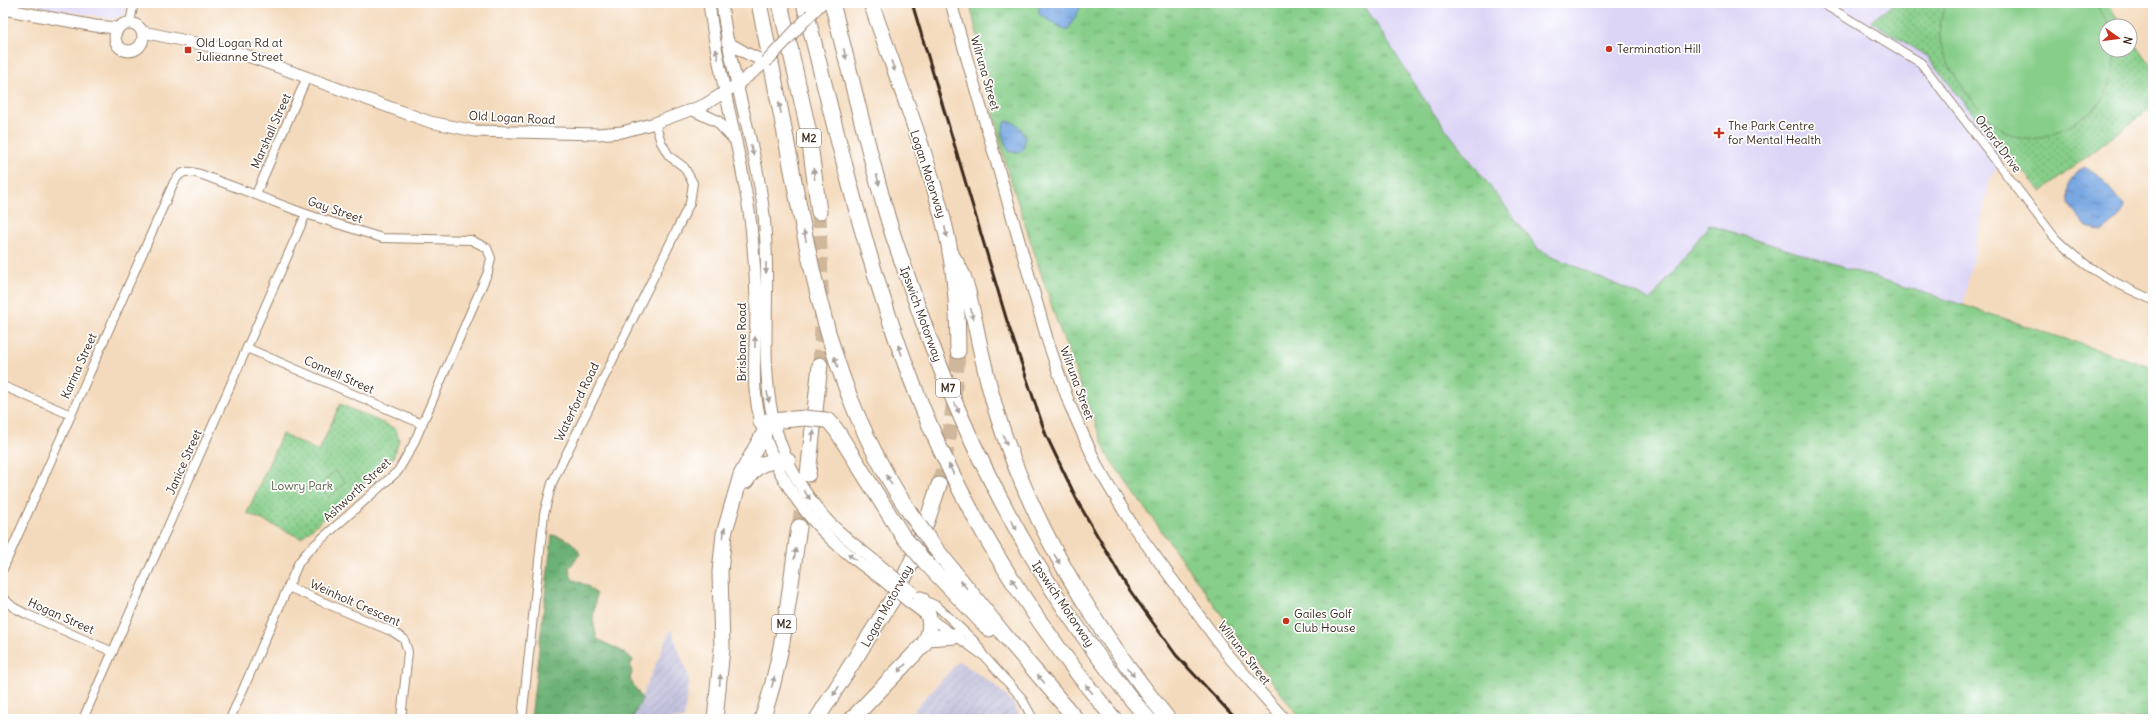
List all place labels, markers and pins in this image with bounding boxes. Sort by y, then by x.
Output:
place label: Old Logan Rd at Julieanne Street [196,35,283,64]
place label: Termination Hill [1617,41,1701,56]
marker: Termination Hill [1604,44,1614,54]
marker: Old Logan Rd at Julieanne Street [183,45,193,55]
place label: The Park Centre for Mental Health [1728,118,1821,147]
marker: The Park Centre for Mental Health [1713,127,1725,139]
place label: Gailes Golf Club House [1294,606,1355,635]
marker: Gailes Golf Club House [1281,616,1291,626]

